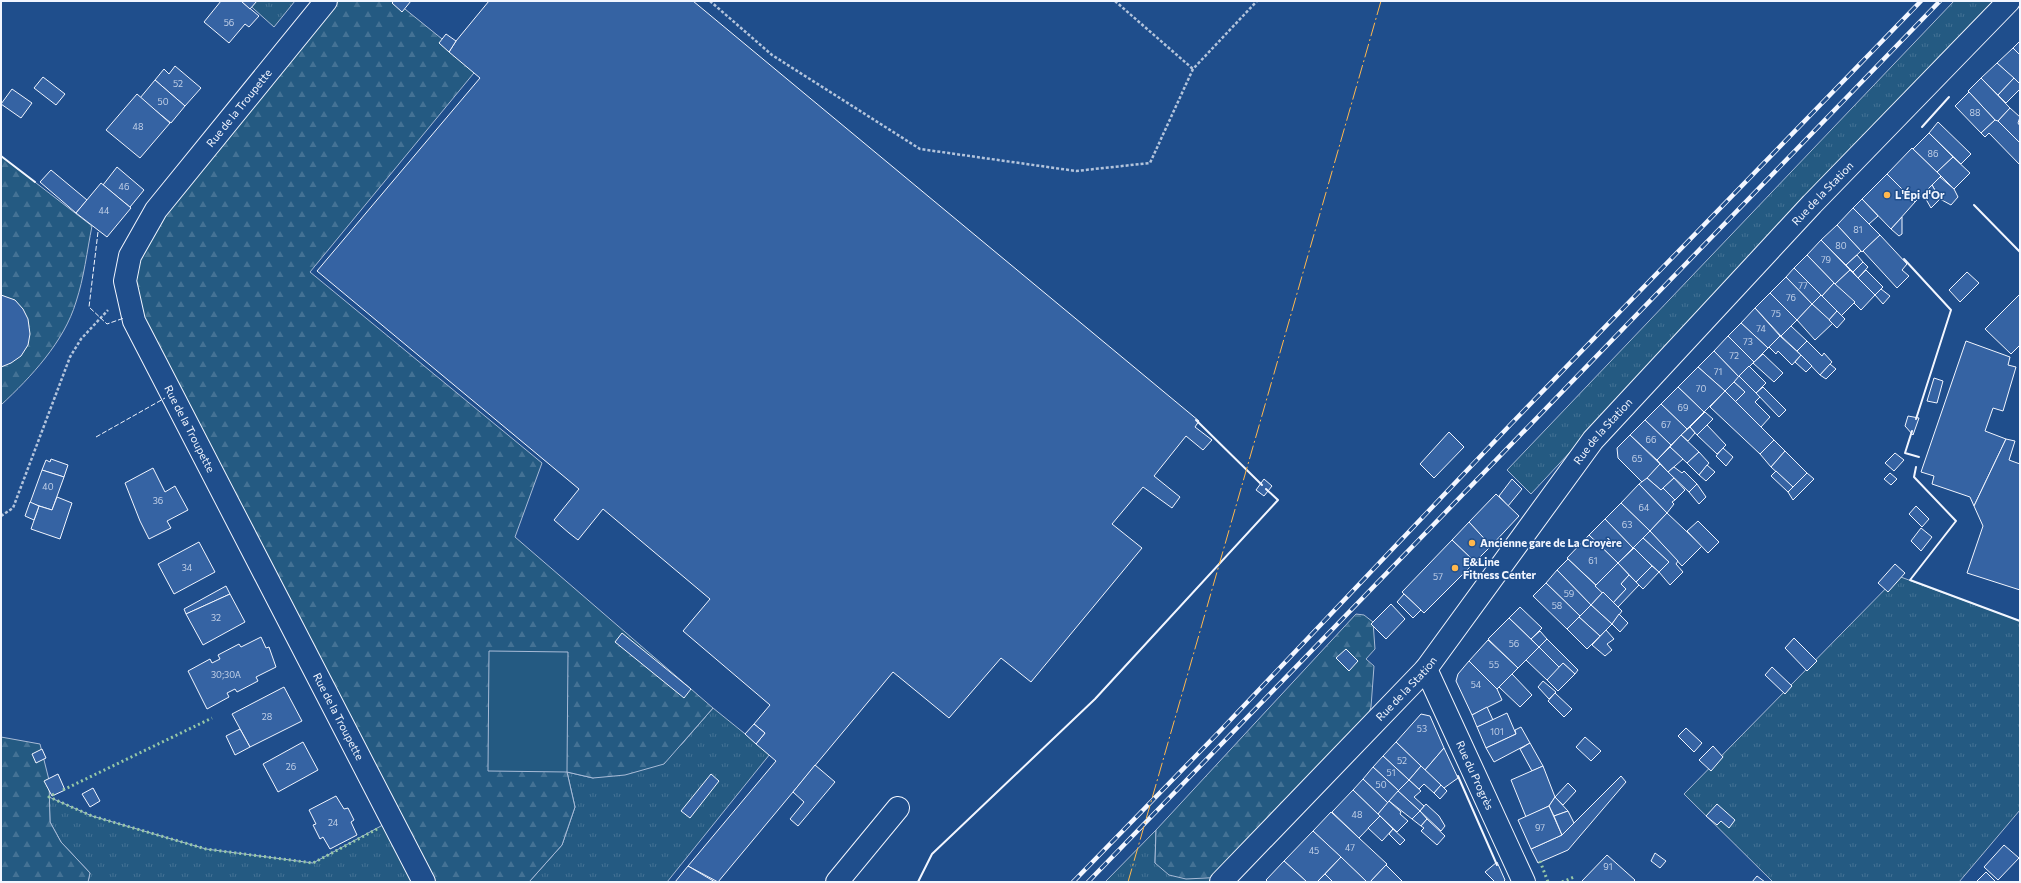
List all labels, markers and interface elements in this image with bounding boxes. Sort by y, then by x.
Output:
house number: 56 [224,17,234,28]
street label: Rue de la Troupette [203,66,274,149]
house number: 52 [173,78,183,89]
house number: 50 [157,96,169,107]
house number: 88 [1970,107,1980,118]
house number: 48 [133,121,143,132]
house number: 86 [1928,148,1938,159]
street label: Rue de la Station [1789,159,1856,228]
house number: 46 [119,181,129,192]
place label: L'Épi d'Or [1895,187,1945,201]
marker: L'Épi d'Or [1882,190,1892,200]
house number: 44 [99,205,110,216]
house number: 81 [1853,224,1863,235]
house number: 80 [1835,240,1847,251]
house number: 79 [1821,254,1831,265]
house number: 77 [1798,280,1808,291]
house number: 76 [1786,292,1796,303]
house number: 75 [1771,308,1781,319]
house number: 74 [1756,323,1766,334]
house number: 73 [1743,336,1753,347]
house number: 72 [1729,350,1739,361]
house number: 71 [1714,366,1722,377]
street label: Rue de la Troupette [162,383,218,474]
house number: 70 [1696,383,1706,394]
street label: Rue de la Station [1570,395,1635,467]
house number: 69 [1678,402,1688,413]
house number: 67 [1661,419,1671,430]
house number: 66 [1646,434,1656,445]
house number: 65 [1632,453,1642,464]
house number: 40 [42,481,54,492]
house number: 36 [153,495,163,506]
house number: 64 [1639,502,1650,513]
house number: 63 [1622,519,1632,530]
place label: Ancienne gare de La Croyère [1480,536,1622,549]
marker: Ancienne gare de La Croyère [1467,538,1477,548]
place label: E&Line Fitness Center [1463,555,1537,581]
house number: 61 [1588,555,1598,566]
house number: 34 [182,562,193,573]
marker: E&Line Fitness Center [1450,563,1460,573]
house number: 57 [1433,571,1443,582]
house number: 59 [1564,588,1574,599]
house number: 58 [1552,600,1562,611]
house number: 32 [211,612,221,623]
house number: 56 [1509,638,1519,649]
street label: Rue de la Station [1373,654,1439,723]
house number: 55 [1489,659,1499,670]
house number: 30;30A [211,669,241,680]
street label: Rue de la Troupette [311,670,367,762]
house number: 54 [1471,679,1482,690]
house number: 28 [262,711,272,722]
house number: 53 [1417,723,1427,734]
house number: 101 [1490,726,1504,737]
street label: Rue du Progrès [1454,738,1497,812]
house number: 52 [1397,755,1407,766]
house number: 26 [286,761,296,772]
house number: 51 [1386,767,1396,778]
house number: 50 [1375,779,1387,790]
house number: 48 [1352,809,1362,820]
house number: 24 [328,817,339,828]
house number: 97 [1535,822,1545,833]
house number: 47 [1345,842,1355,853]
house number: 45 [1309,845,1319,856]
house number: 91 [1603,861,1613,872]

